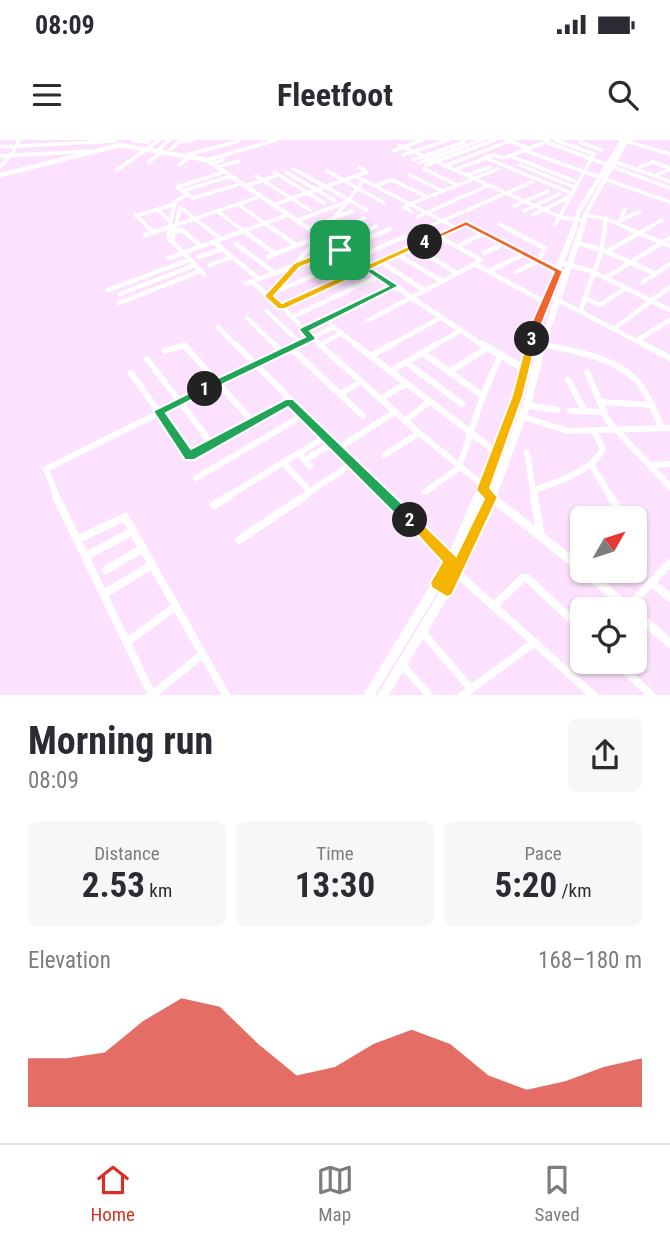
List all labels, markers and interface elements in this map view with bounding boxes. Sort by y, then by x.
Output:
text: 08:09 [35,10,95,40]
icon: menu [28,76,66,114]
text: Fleetfoot [277,76,393,114]
icon: search [604,76,642,114]
pin [310,220,370,280]
pin: 4 [408,224,442,259]
text: 4 [420,230,429,253]
icon: arrive [321,231,359,269]
pin: 3 [514,322,550,356]
text: 3 [527,327,536,350]
pin: 1 [188,372,222,406]
text: 1 [200,377,209,400]
pin: 2 [392,502,428,538]
north arrow [570,506,648,583]
map controls [570,506,647,674]
text: 2 [405,508,414,531]
button: locate [570,597,647,674]
button: share [568,718,642,792]
text: Morning run [28,719,213,763]
text: 08:09 [28,767,79,794]
text: Distance [94,842,160,865]
text: Time [316,842,354,865]
text: Pace [524,842,562,865]
text: 2.53 [82,865,145,906]
text: 13:30 [295,865,375,906]
text: 5:20 [495,865,557,906]
text: km [145,879,172,902]
text: /km [557,879,591,902]
text: Elevation [28,947,111,974]
text: 168–180 m [538,947,642,974]
tab: Home [90,1161,135,1226]
tab: Map [316,1161,354,1226]
tab: Saved [534,1161,580,1226]

